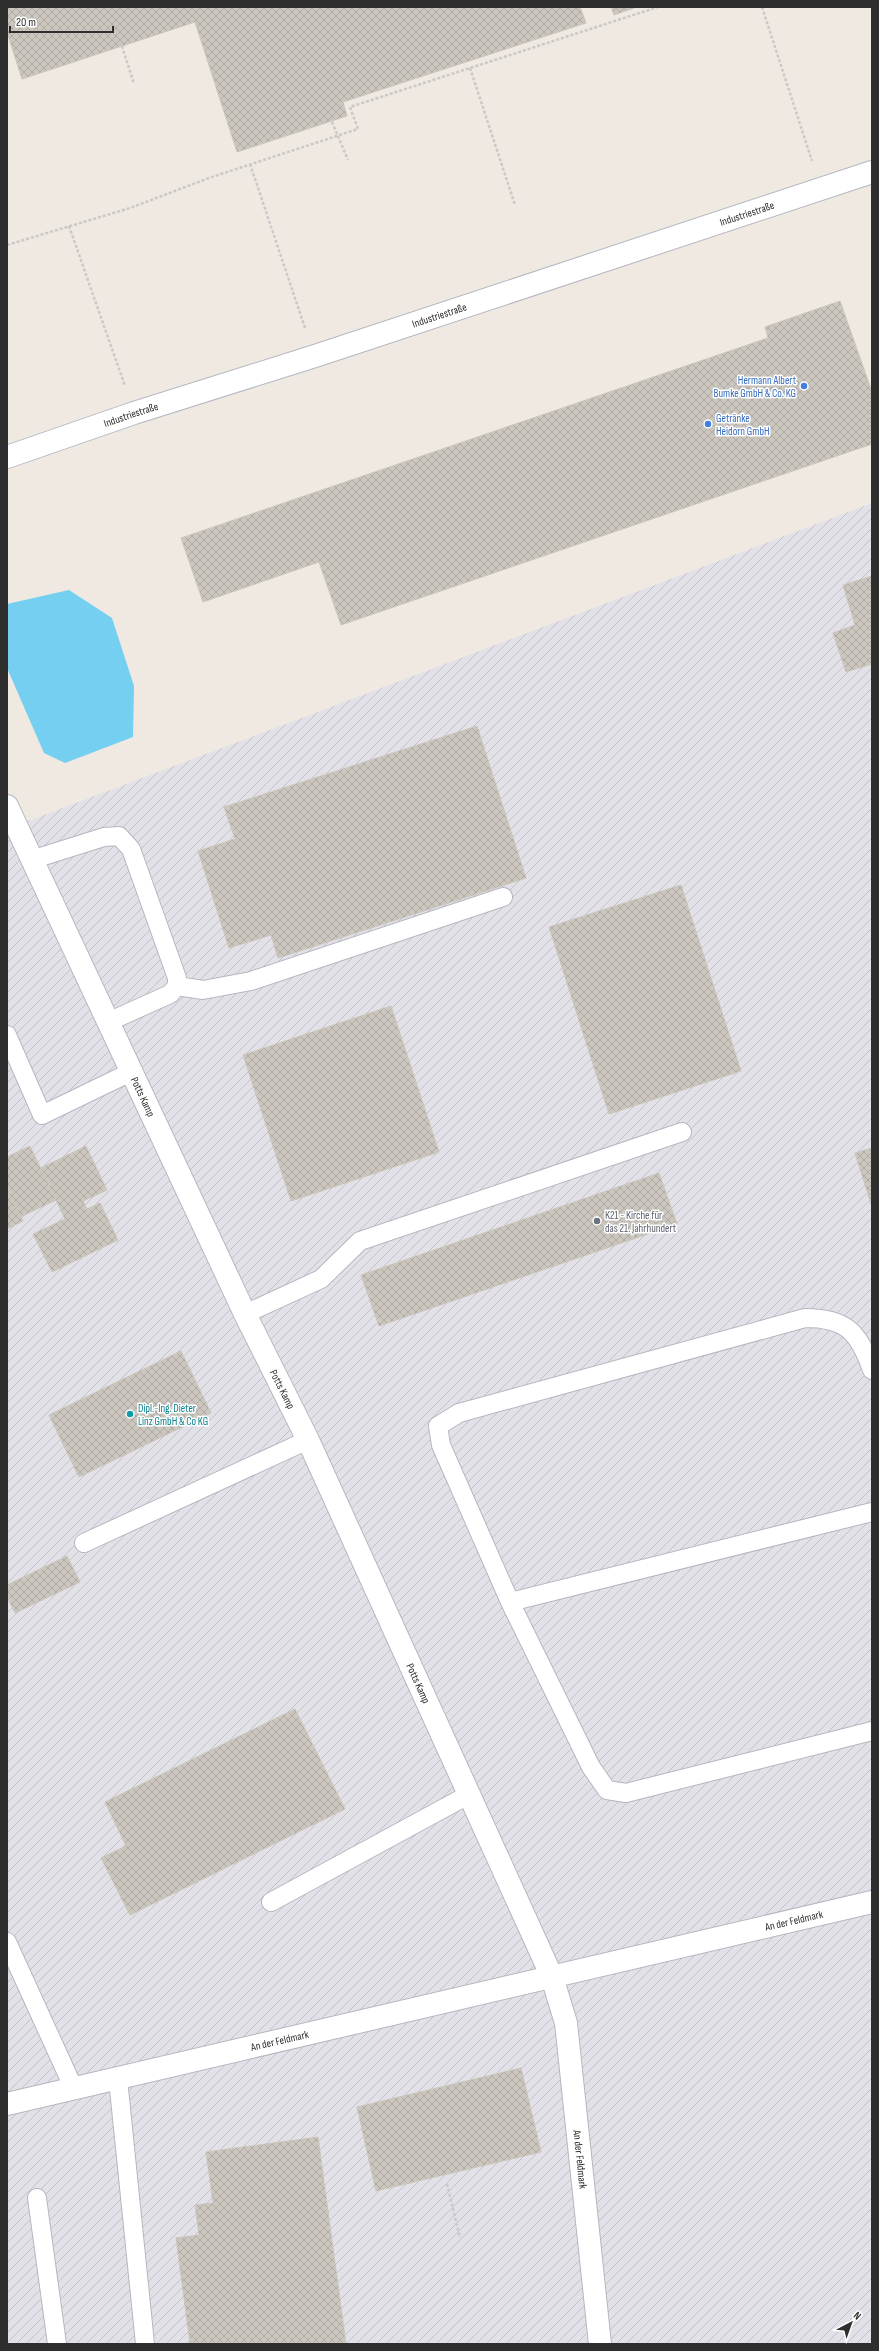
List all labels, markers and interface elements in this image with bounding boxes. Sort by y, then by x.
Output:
scale bar [10,8,113,34]
text: 20 m [16,15,36,30]
street label: Industriestraße [718,199,776,229]
street label: Industriestraße [410,300,468,331]
place label: Hermann Albert Bumke GmbH & Co. KG [714,374,797,400]
marker: Hermann Albert Bumke GmbH & Co. KG [799,381,809,391]
street label: Industriestraße [102,400,160,430]
place label: Getränke Heidorn GmbH [716,412,770,438]
marker: Getränke Heidorn GmbH [703,419,713,429]
street label: Potts Kamp [128,1075,158,1119]
place label: K21 - Kirche für das 21. Jahrhundert [605,1209,677,1235]
marker: K21 - Kirche für das 21. Jahrhundert [592,1216,602,1226]
street label: Potts Kamp [267,1368,297,1411]
place label: Dipl.-Ing. Dieter Linz GmbH & Co KG [138,1402,208,1428]
marker: Dipl.-Ing. Dieter Linz GmbH & Co KG [125,1409,135,1419]
street label: Potts Kamp [403,1661,433,1705]
street label: An der Feldmark [763,1908,825,1934]
street label: An der Feldmark [249,2028,311,2054]
street label: An der Feldmark [570,2128,590,2190]
north arrow [831,2303,871,2343]
text: N [851,2309,864,2323]

